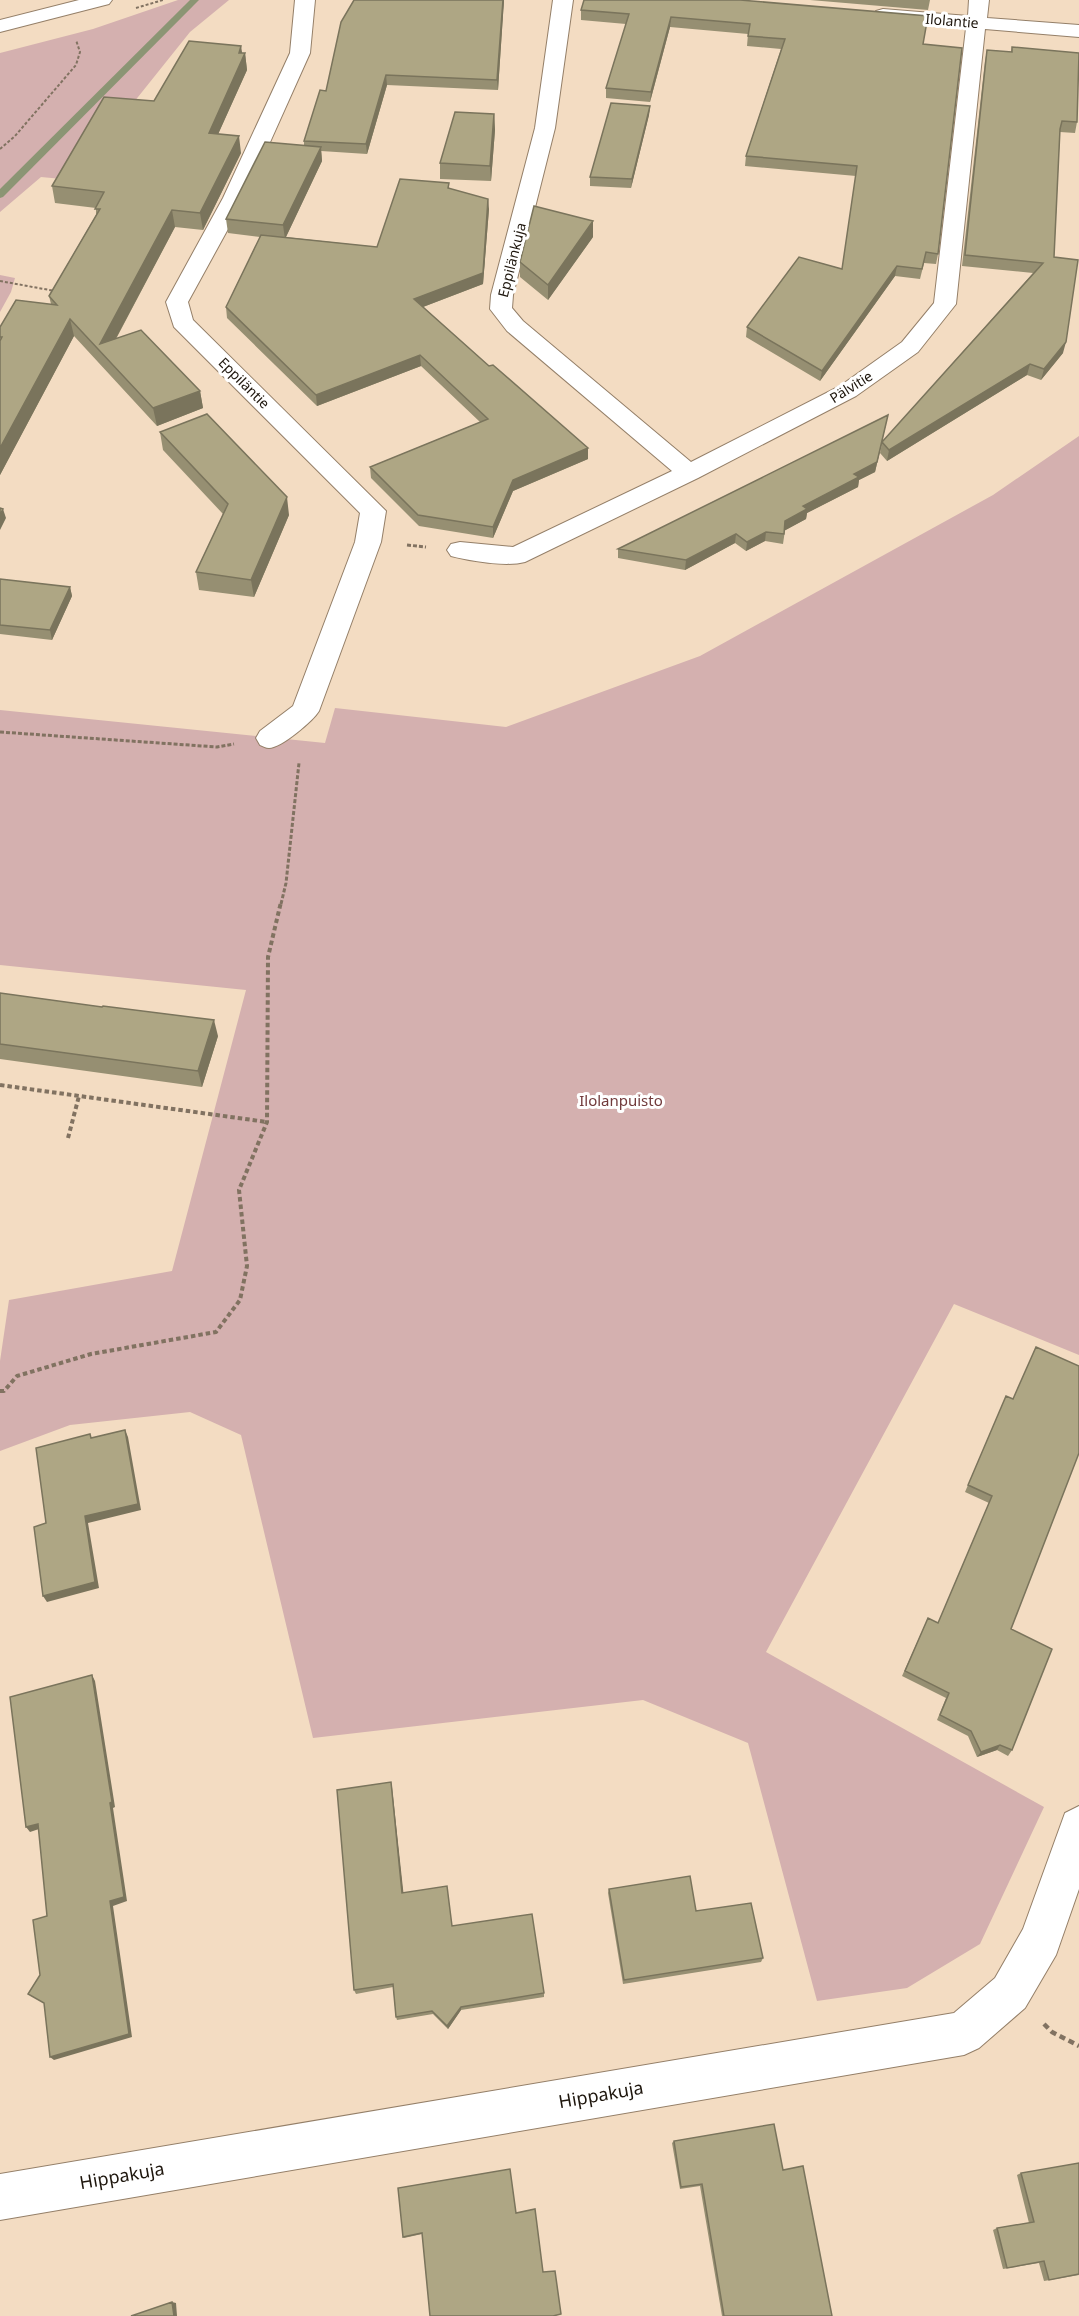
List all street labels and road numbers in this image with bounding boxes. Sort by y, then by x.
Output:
street label: Ilolantie [925,9,980,32]
street label: Eppilänkuja [493,221,530,299]
street label: Eppiläntie [215,353,274,413]
street label: Pälvitie [826,366,876,407]
street label: Hippakuja [557,2075,645,2113]
street label: Hippakuja [78,2156,166,2194]

